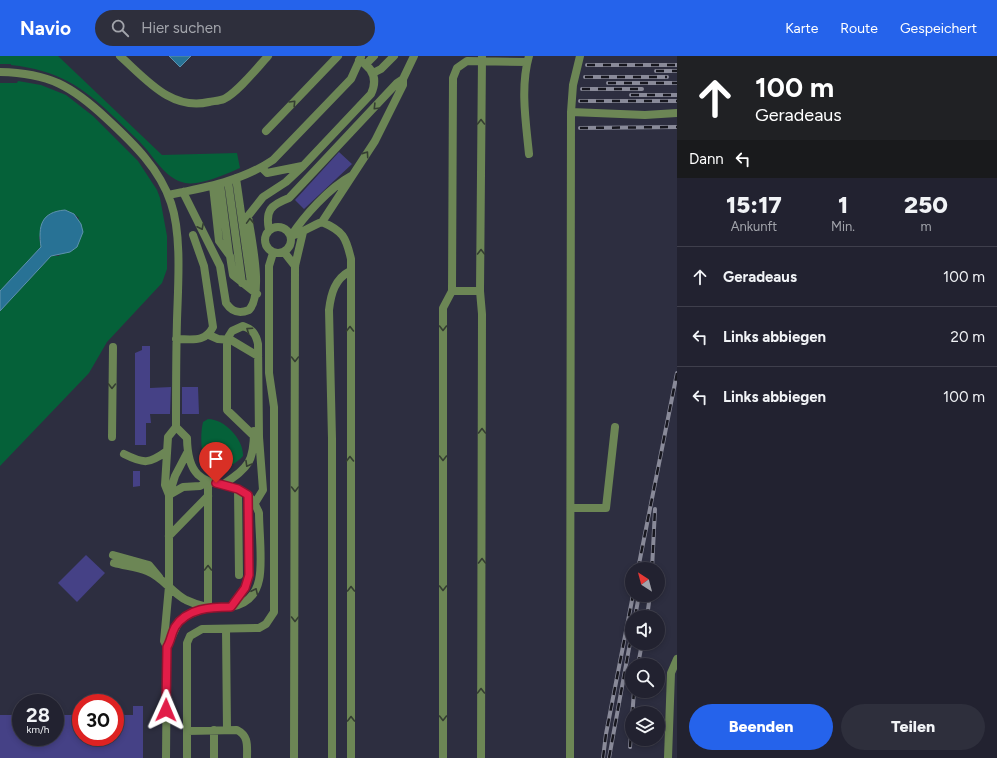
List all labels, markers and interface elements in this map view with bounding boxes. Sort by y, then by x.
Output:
search box [95,10,375,46]
text: Navio [20,17,71,40]
icon: search [109,17,131,39]
text: Hier suchen [141,19,221,37]
text: Karte [785,20,818,37]
text: Route [840,20,878,37]
text: Gespeichert [900,20,977,37]
text: 100 m [755,70,834,104]
icon: ahead [689,72,741,124]
one-way arrow [288,100,296,108]
one-way arrow [373,102,381,110]
text: Geradeaus [755,104,842,126]
one-way arrow [477,119,485,125]
icon: left [732,148,754,170]
text: Dann [689,150,724,168]
one-way arrow [361,151,369,158]
text: 15:17 [726,190,782,219]
text: 1 [838,190,848,219]
text: 250 [904,190,948,219]
one-way arrow [246,218,254,224]
text: Ankunft [731,219,777,234]
text: Min. [831,219,855,234]
text: m [920,219,932,234]
one-way arrow [197,223,204,230]
one-way arrow [477,249,485,255]
icon: ahead [689,266,711,288]
text: Geradeaus [723,268,797,286]
text: 100 m [943,268,985,286]
one-way arrow [439,325,447,331]
one-way arrow [346,326,354,332]
icon: left [689,326,711,348]
one-way arrow [247,328,254,335]
text: Links abbiegen [723,328,826,346]
text: 20 m [951,328,985,346]
one-way arrow [291,356,299,362]
one-way arrow [108,383,116,389]
icon: left [689,386,711,408]
text: Links abbiegen [723,388,826,406]
text: 100 m [943,388,985,406]
one-way arrow [478,428,486,434]
pin [199,442,233,483]
icon: arrive [205,448,227,470]
one-way arrow [439,455,447,461]
one-way arrow [346,456,354,462]
one-way arrow [245,460,252,467]
one-way arrow [291,486,299,492]
one-way arrow [478,558,486,564]
north arrow [625,562,665,602]
map controls [625,562,665,746]
one-way arrow [204,565,212,571]
one-way arrow [439,585,447,591]
one-way arrow [347,586,355,592]
one-way arrow [250,588,258,596]
button: sound [625,610,665,650]
one-way arrow [291,616,299,622]
button: search [625,658,665,698]
one-way arrow [477,688,485,694]
position arrow [145,689,187,731]
speed limit sign: 30 [72,694,124,746]
text: 28 [26,703,50,727]
button: Beenden [689,704,833,750]
button: Teilen [841,704,985,750]
button: layers [625,706,665,746]
one-way arrow [439,715,447,721]
one-way arrow [347,716,355,722]
text: km/h [27,723,49,736]

